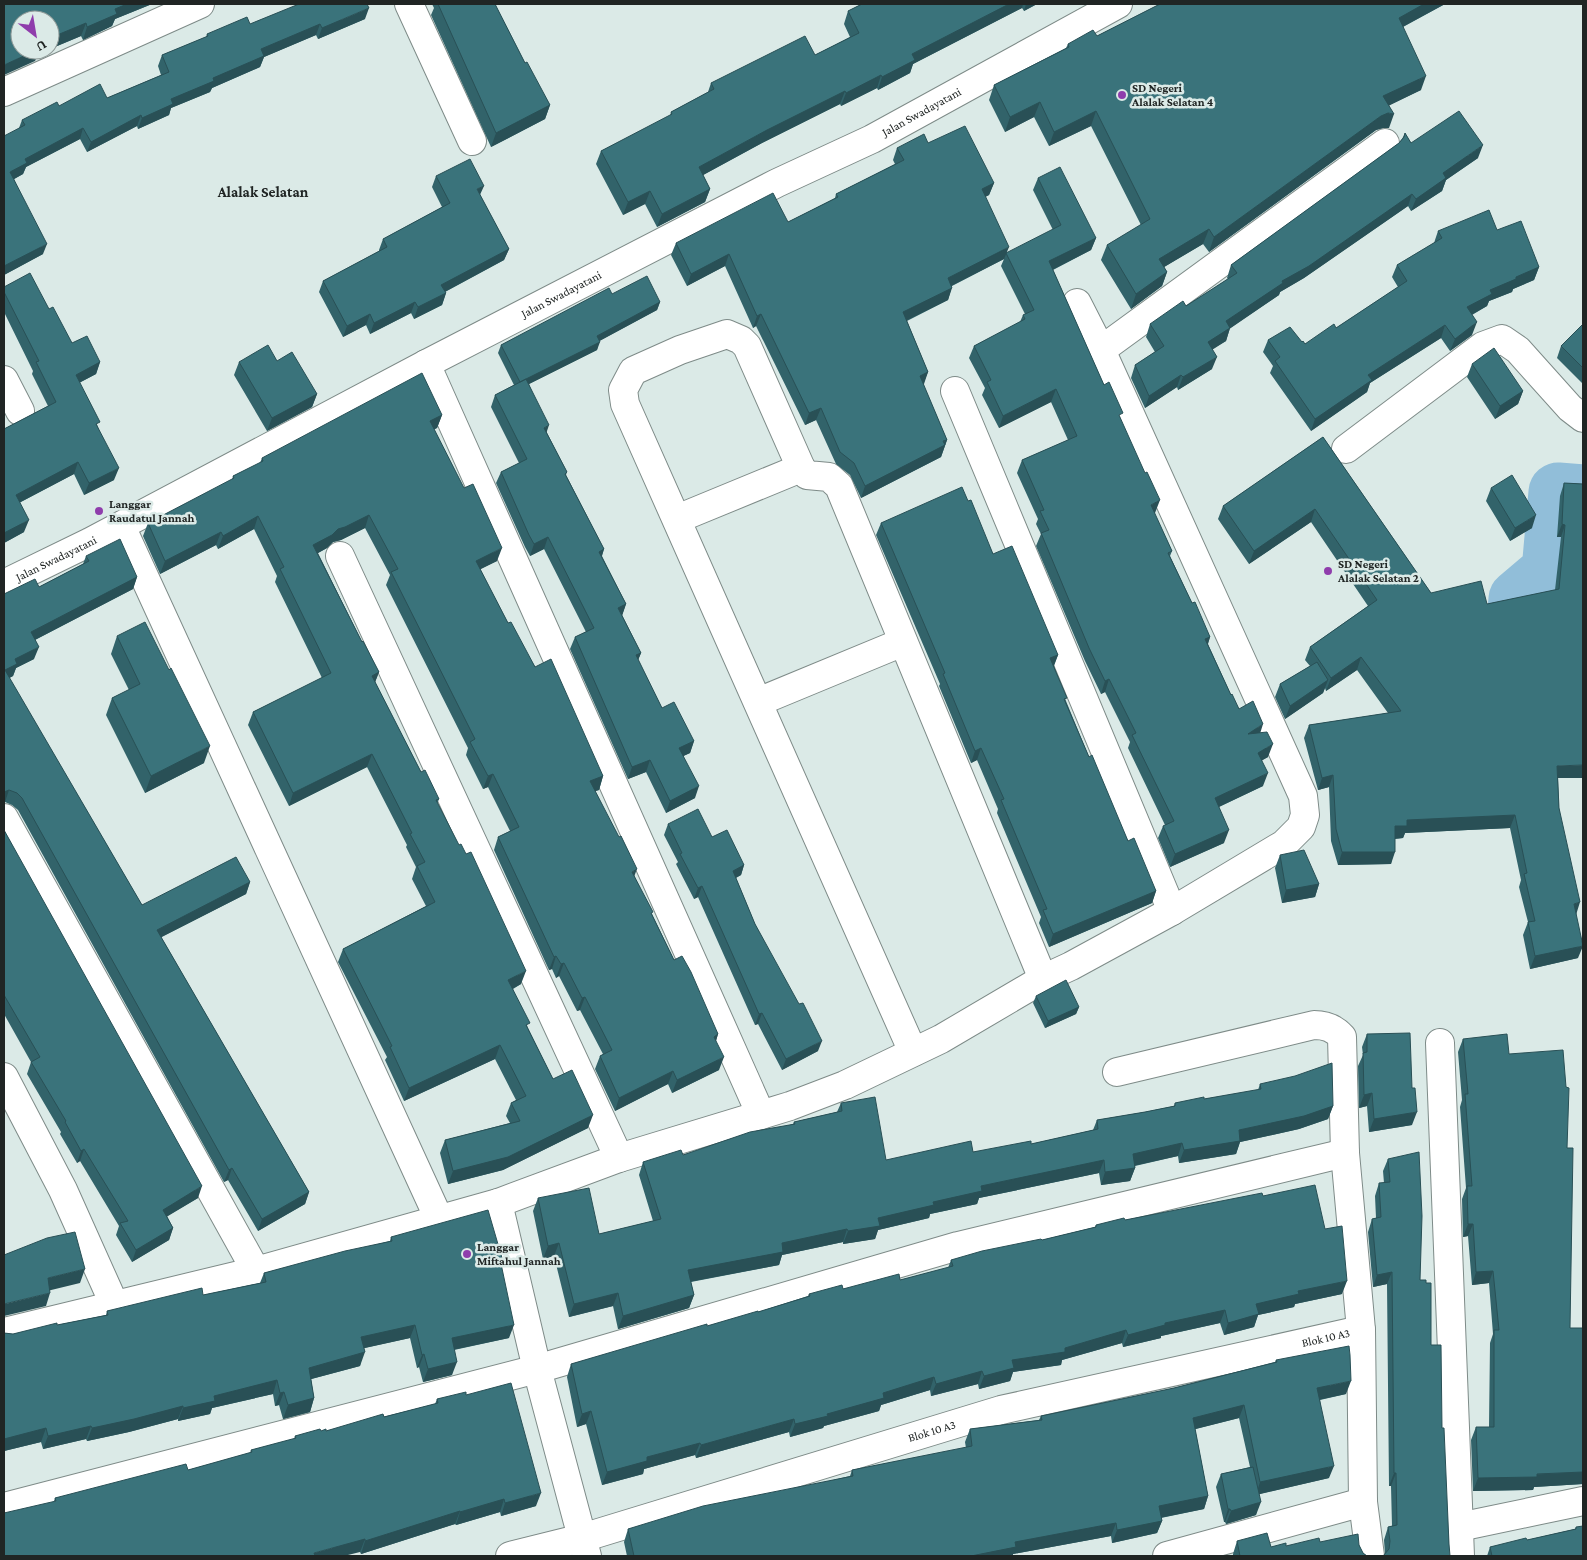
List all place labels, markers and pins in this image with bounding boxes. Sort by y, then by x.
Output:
place label: SD Negeri Alalak Selatan 4 [1131,81,1214,109]
marker: SD Negeri Alalak Selatan 4 [1116,89,1128,101]
place label: Langgar Raudatul Jannah [109,497,195,525]
marker: Langgar Raudatul Jannah [93,505,105,517]
place label: SD Negeri Alalak Selatan 2 [1337,557,1419,585]
marker: SD Negeri Alalak Selatan 2 [1322,565,1334,577]
place label: Langgar Miftahul Jannah [477,1240,561,1268]
marker: Langgar Miftahul Jannah [461,1248,473,1260]

